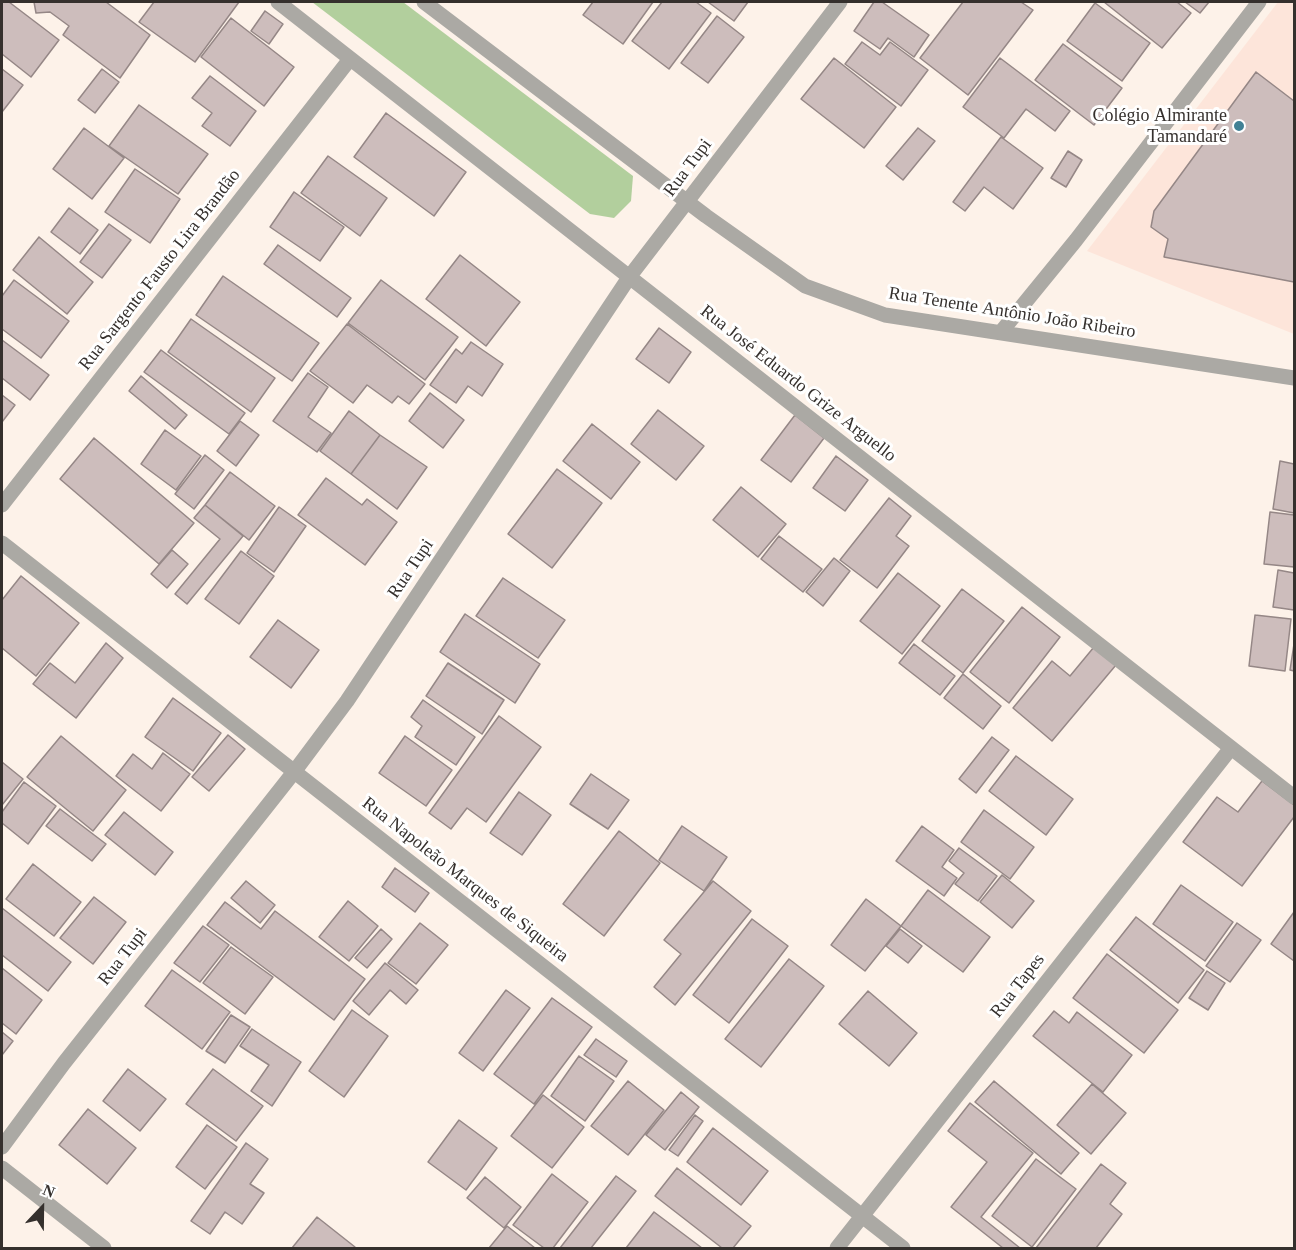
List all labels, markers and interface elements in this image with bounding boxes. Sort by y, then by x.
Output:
place label: Colégio Almirante Tamandaré [1093,105,1227,148]
marker: Colégio Almirante Tamandaré [1232,119,1246,133]
street label: Rua Tupi [659,135,717,201]
street label: Rua Sargento Fausto Lira Brandão [75,165,245,375]
street label: Rua Tenente Antônio João Ribeiro [887,283,1137,343]
street label: Rua José Eduardo Grize Arguello [696,301,900,467]
street label: Rua Tupi [383,535,439,603]
street label: Rua Napoleão Marques de Siqueira [358,793,572,967]
street label: Rua Tupi [94,924,152,990]
street label: Rua Tapes [986,950,1050,1022]
north arrow [12,1178,72,1238]
text: N [40,1181,57,1201]

